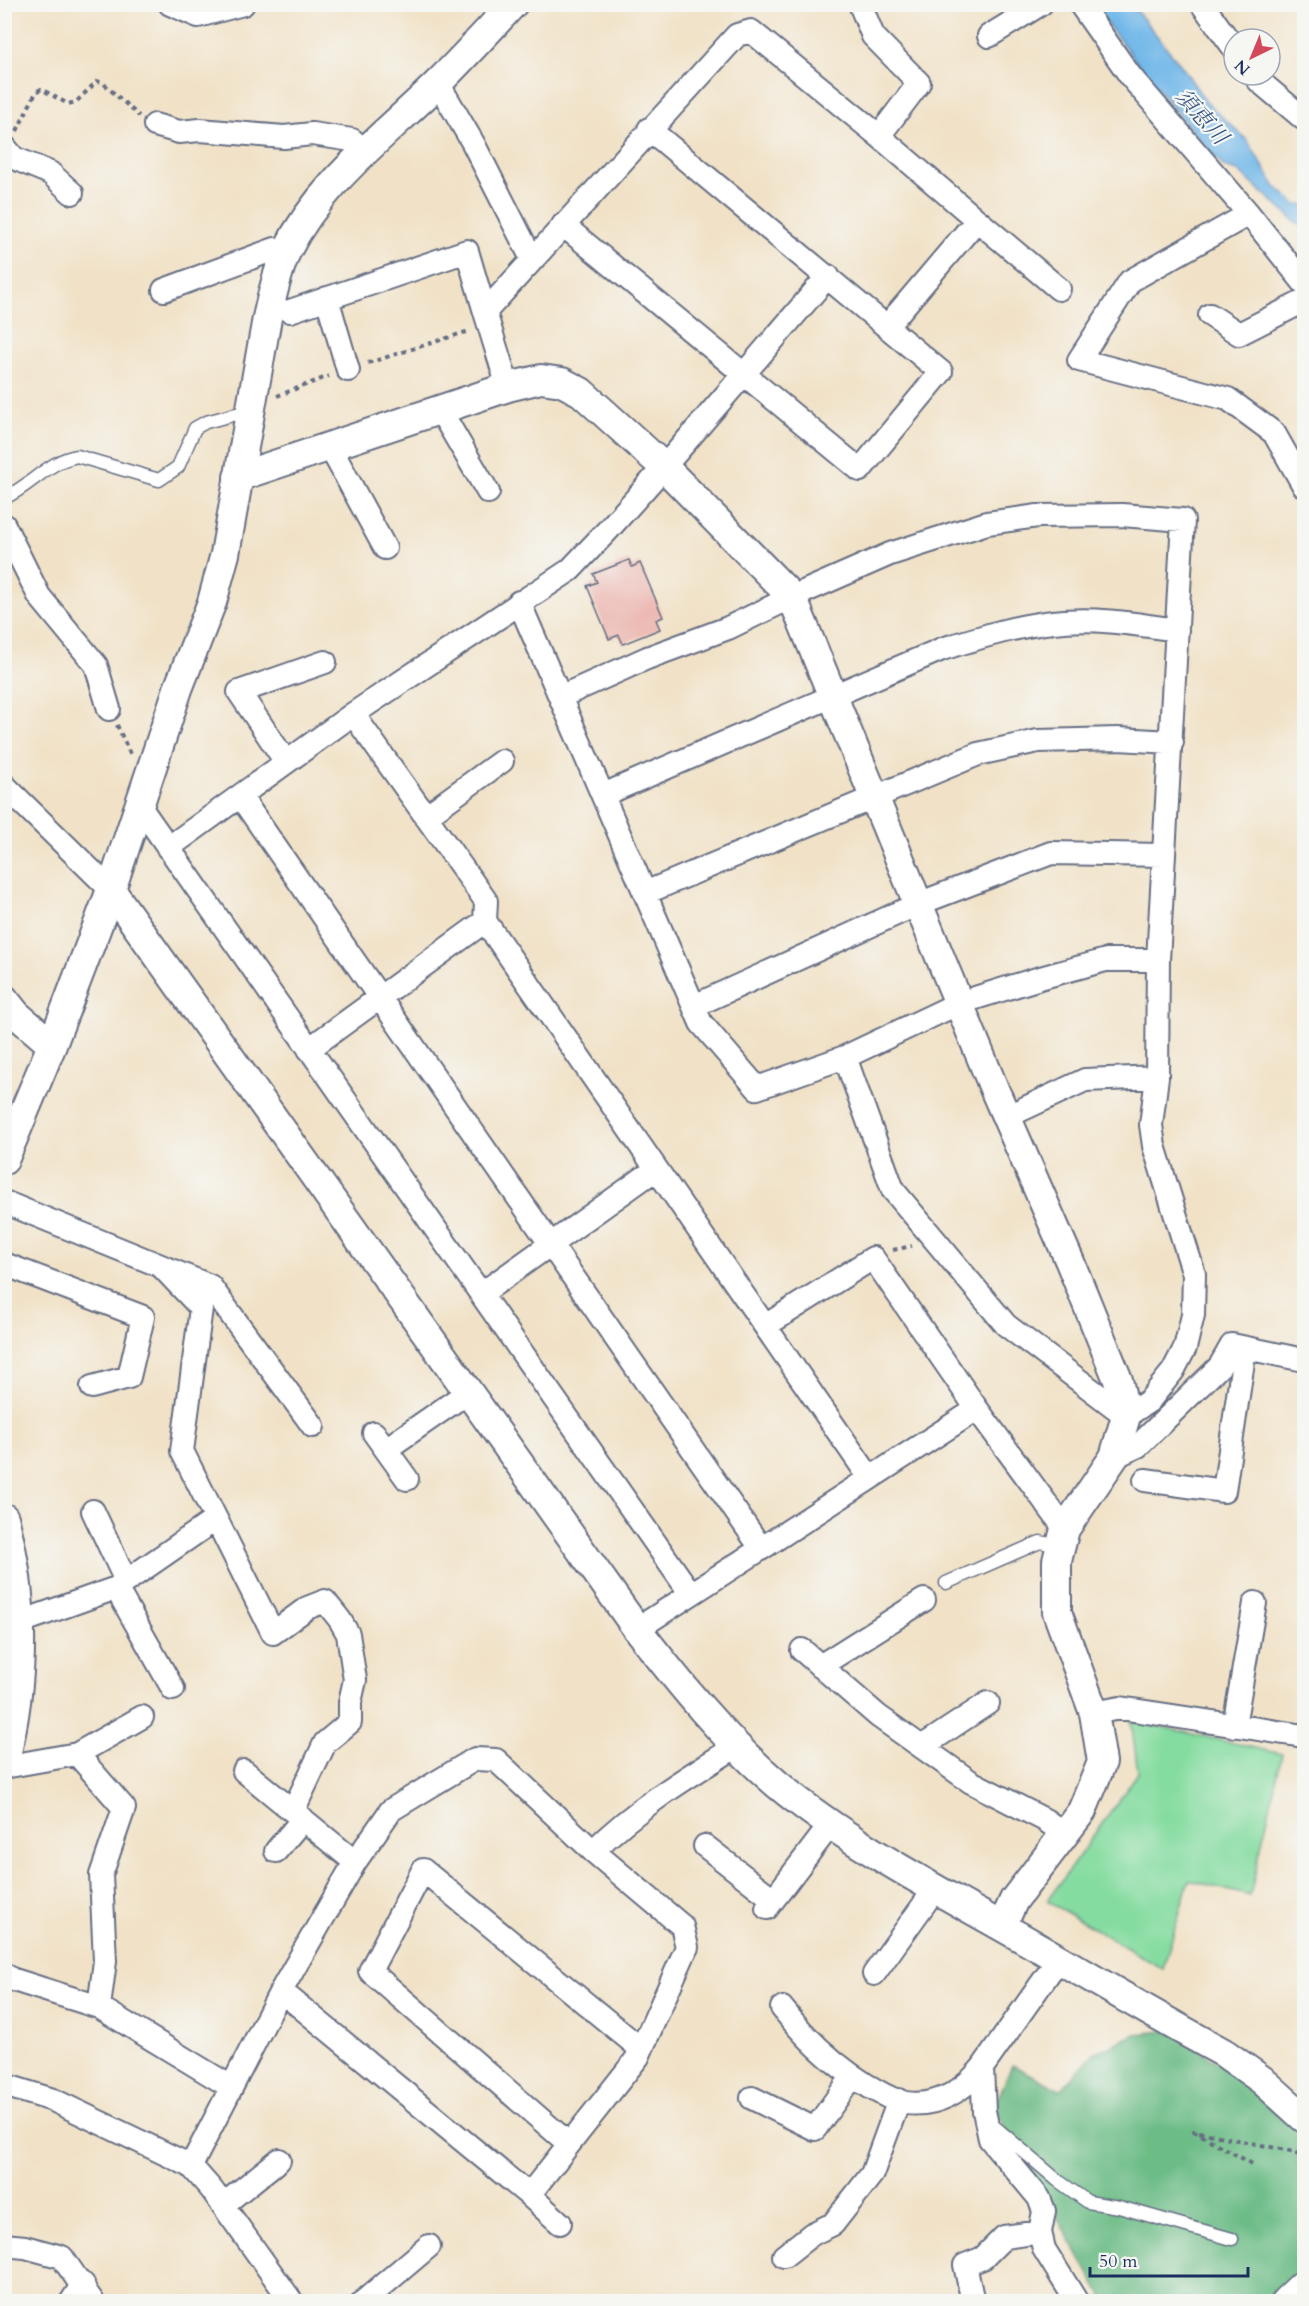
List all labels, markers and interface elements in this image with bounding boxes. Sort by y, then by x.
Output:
north arrow [1222,27,1282,87]
text: N [1230,54,1255,80]
water label: 須恵川 [1168,82,1236,153]
scale bar [1090,2240,1248,2278]
text: 50 m [1099,2249,1138,2274]

